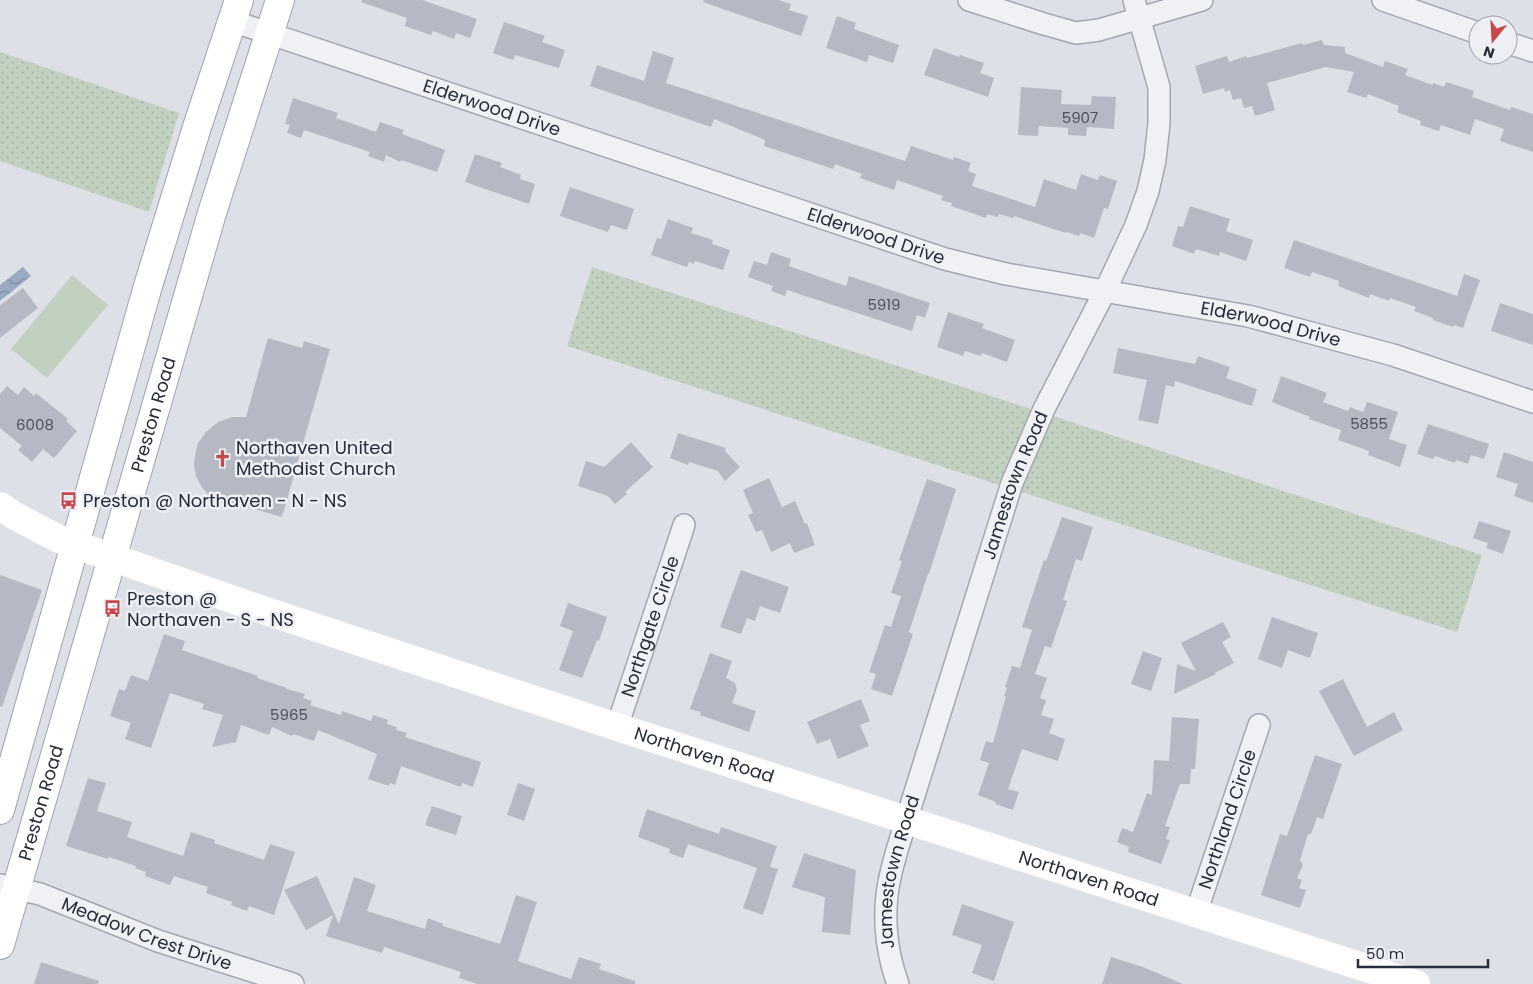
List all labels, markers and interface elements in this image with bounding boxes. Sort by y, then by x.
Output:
north arrow [1468,15,1518,65]
text: N [1481,41,1497,64]
street label: Elderwood Drive [420,73,564,142]
house number: 5907 [1062,107,1098,128]
street label: Elderwood Drive [804,201,948,270]
house number: 5919 [867,294,901,315]
street label: Elderwood Drive [1199,295,1344,352]
street label: Preston Road [125,354,182,475]
street label: Jamestown Road [976,407,1054,563]
house number: 5855 [1350,413,1388,434]
house number: 6008 [16,414,54,435]
place label: Northaven United Methodist Church [236,435,396,481]
church icon: Northaven United Methodist Church [212,448,232,468]
place label: Preston @ Northaven - N - NS [83,488,347,513]
bus stop icon: Preston @ Northaven - N - NS [59,491,79,511]
street label: Northgate Circle [615,552,685,700]
place label: Preston @ Northaven - S - NS [127,586,294,632]
bus stop icon: Preston @ Northaven - S - NS [103,599,123,619]
house number: 5965 [270,704,308,725]
street label: Northaven Road [631,720,777,789]
street label: Preston Road [12,742,69,863]
street label: Northland Circle [1192,746,1262,892]
street label: Jamestown Road [873,792,925,951]
street label: Northaven Road [1016,844,1162,912]
street label: Meadow Crest Drive [58,891,235,976]
scale bar [1358,936,1488,968]
text: 50 m [1366,943,1404,964]

